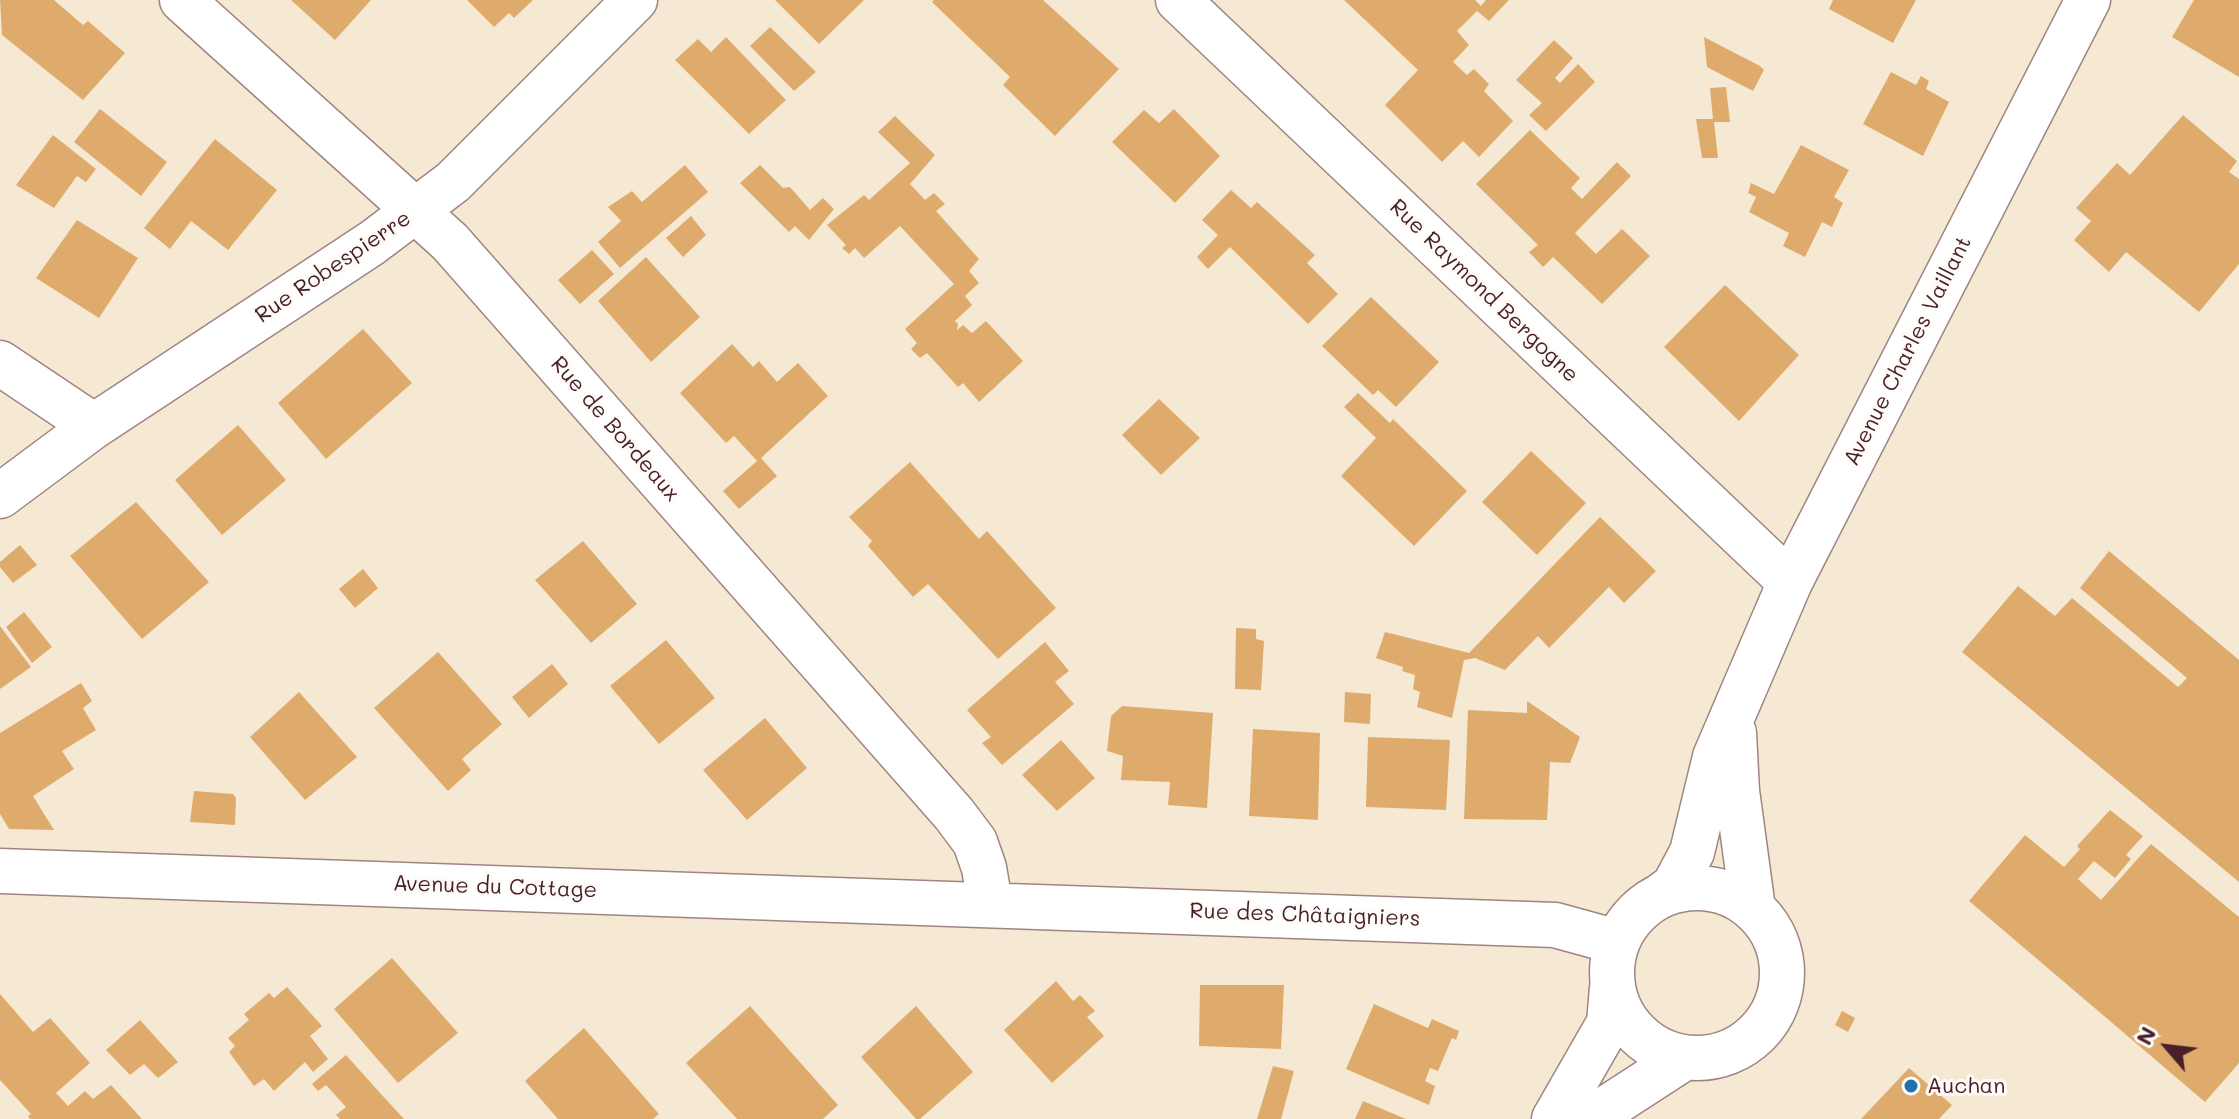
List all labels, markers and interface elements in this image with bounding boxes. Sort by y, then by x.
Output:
street label: Rue Raymond Bergogne [1384,194,1584,388]
street label: Rue Robespierre [250,205,416,329]
street label: Avenue Charles Vaillant [1839,232,1977,470]
street label: Rue de Bordeaux [545,351,685,507]
street label: Avenue du Cottage [392,870,598,904]
street label: Rue des Châtaigniers [1189,898,1421,932]
north arrow [2127,1007,2207,1087]
text: N [2129,1021,2162,1050]
place label: Auchan [1927,1073,2005,1099]
marker: Auchan [1902,1077,1920,1095]

